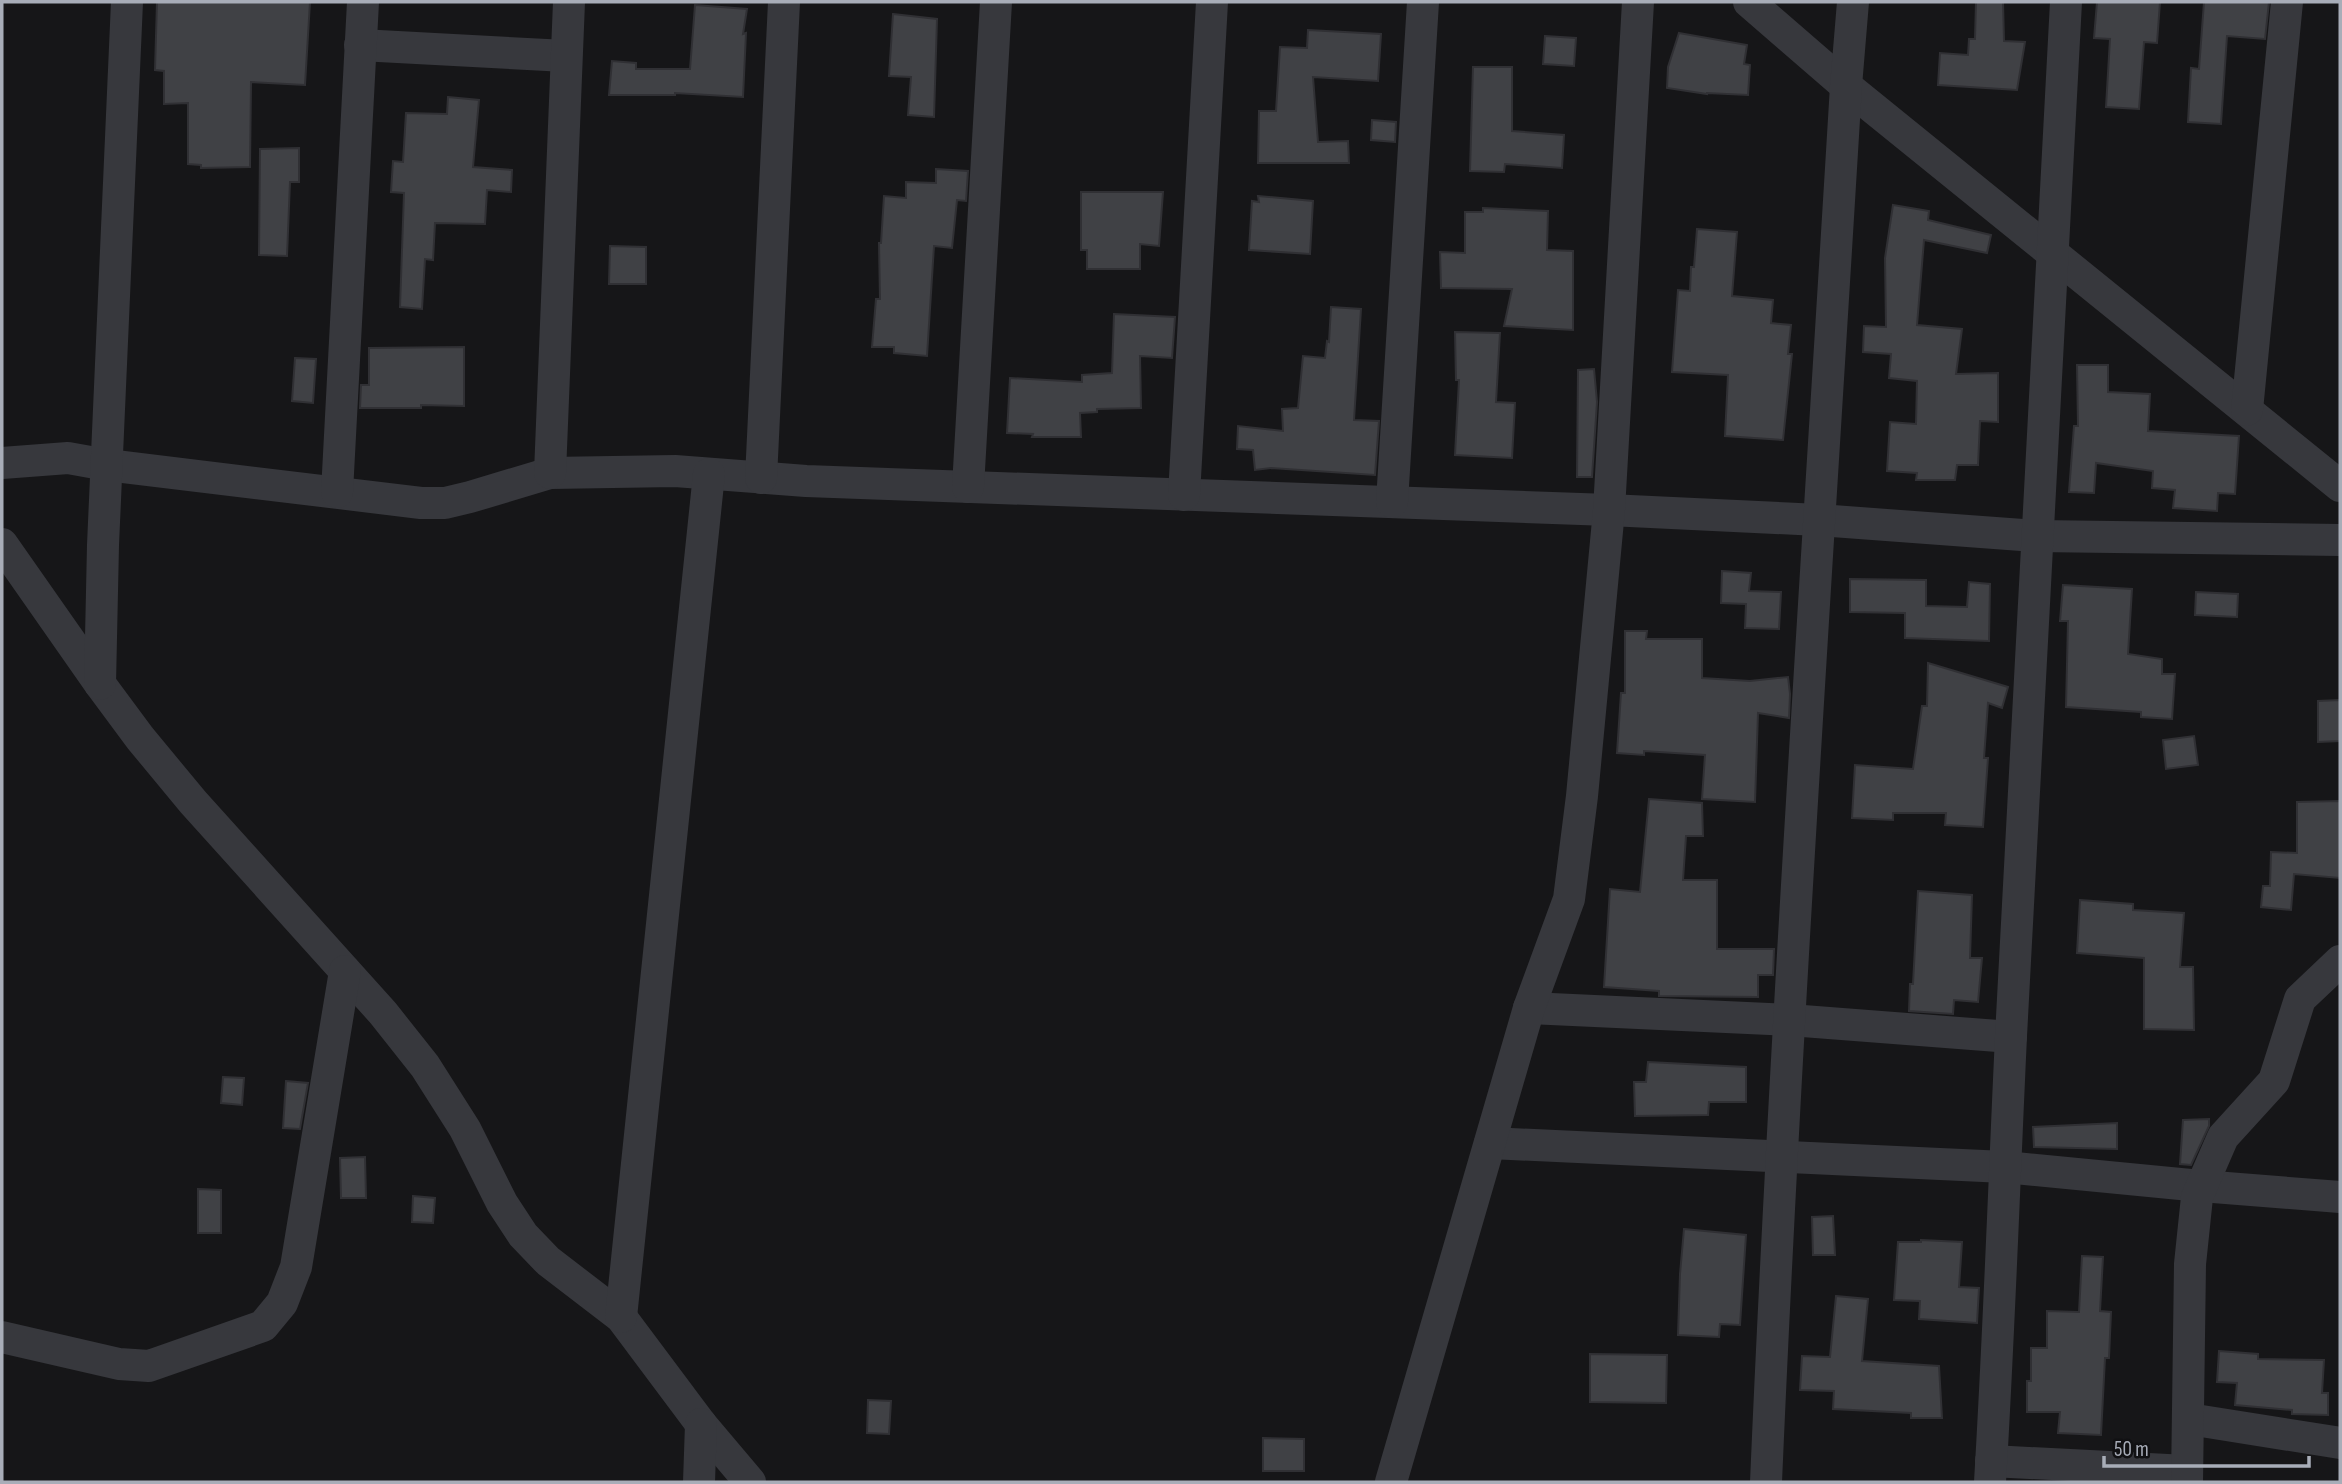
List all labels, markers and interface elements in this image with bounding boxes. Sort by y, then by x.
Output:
scale bar [2104,1424,2309,1468]
text: 50 m [2114,1437,2149,1462]

